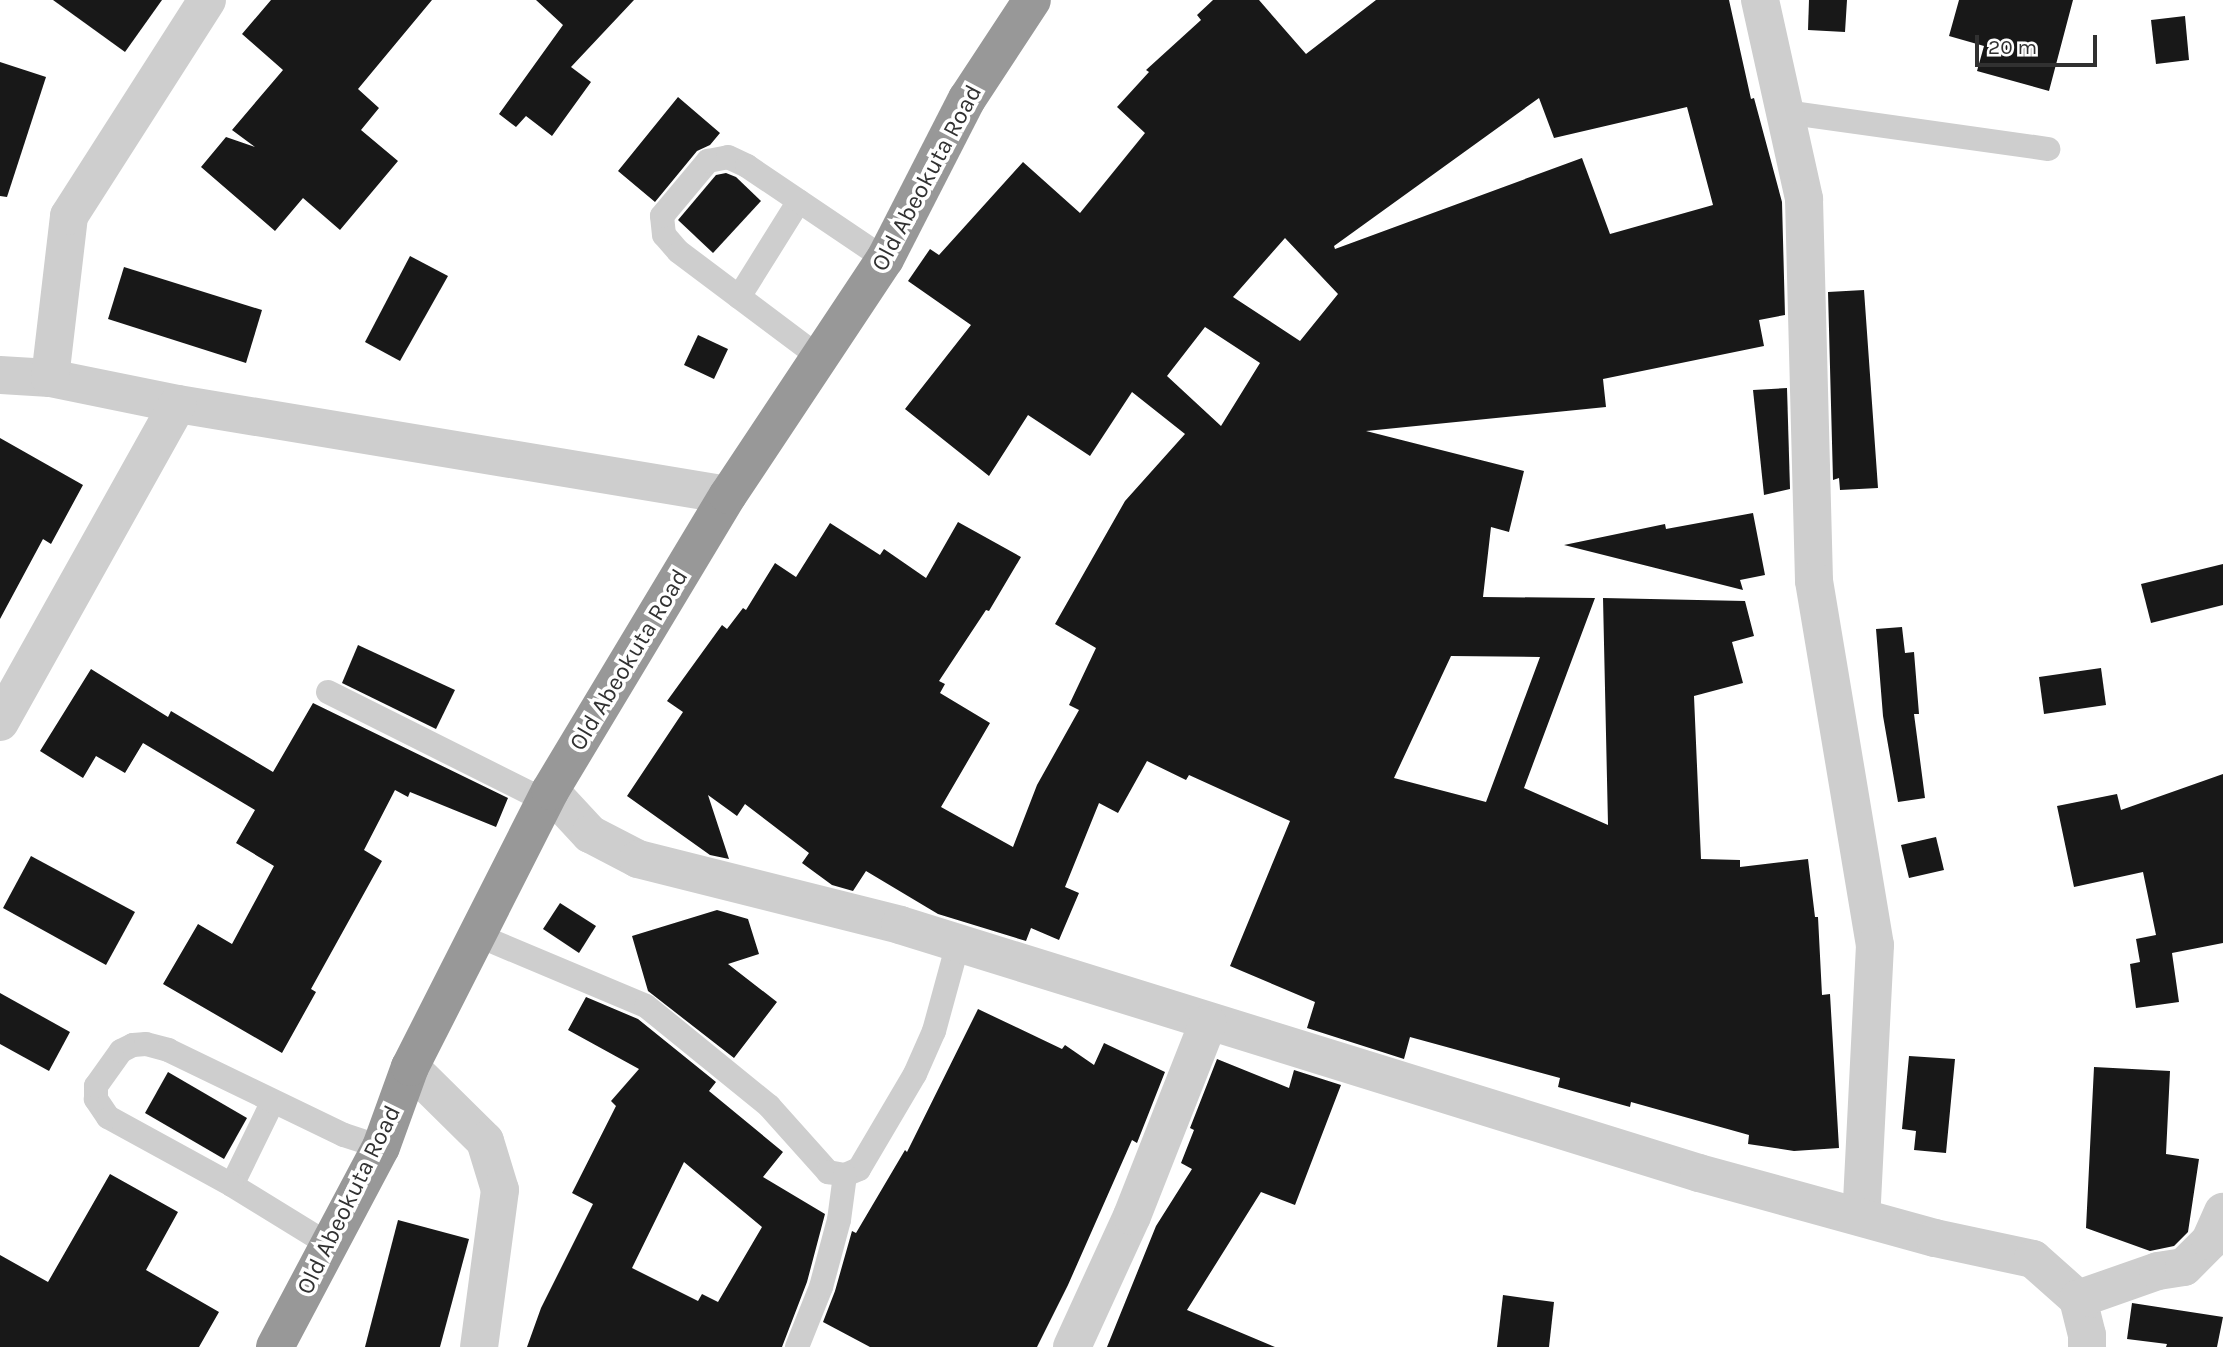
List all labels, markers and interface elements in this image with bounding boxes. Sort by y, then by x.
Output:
scale bar [1978,21,2100,65]
text: 20 m [1988,35,2037,59]
street label: Old Abeokuta Road [866,80,988,276]
street label: Old Abeokuta Road [563,564,695,756]
street label: Old Abeokuta Road [291,1101,407,1299]

